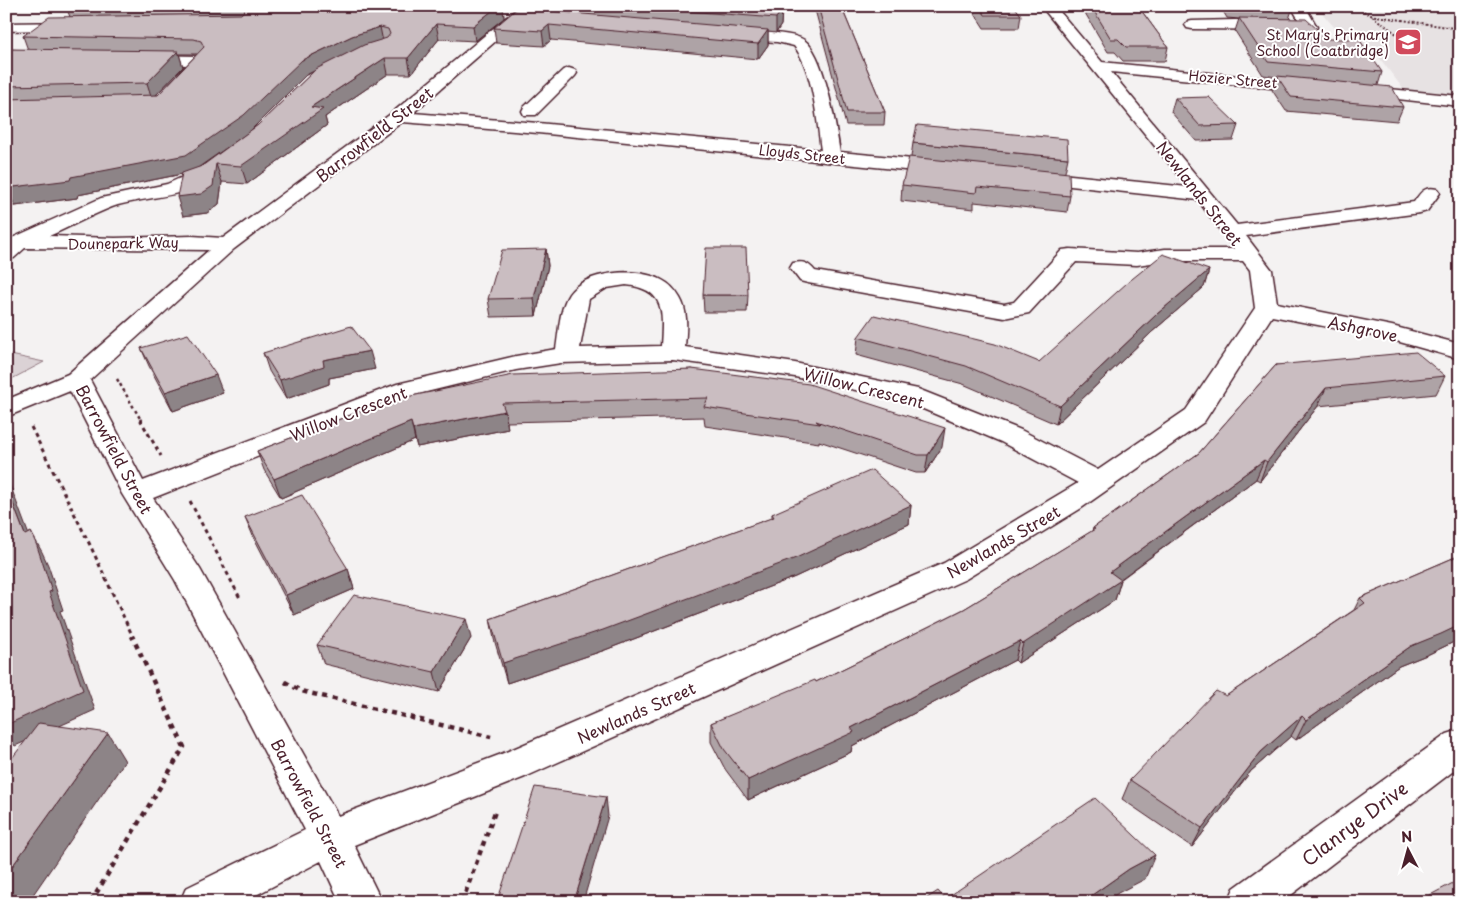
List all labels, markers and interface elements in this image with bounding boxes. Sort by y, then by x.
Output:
place label: St Mary's Primary School (Coatbridge) [1256,24,1389,61]
school or university icon: St Mary's Primary School (Coatbridge) [1393,27,1423,57]
street label: Hozier Street [1188,65,1279,93]
street label: Barrowfield Street [310,80,438,188]
street label: Newlands Street [1151,135,1249,251]
street label: Lloyds Street [758,139,847,169]
street label: Dounepark Way [67,232,179,254]
street label: Ashgrove [1326,309,1400,347]
street label: Willow Crescent [801,360,927,414]
street label: Willow Crescent [286,379,411,446]
street label: Barrowfield Street [71,380,159,518]
street label: Newlands Street [942,499,1065,583]
street label: Newlands Street [573,675,699,749]
street label: Barrowfield Street [266,734,354,872]
street label: Clanrye Drive [1295,774,1413,872]
north arrow [1384,826,1434,876]
text: N [1400,826,1413,848]

